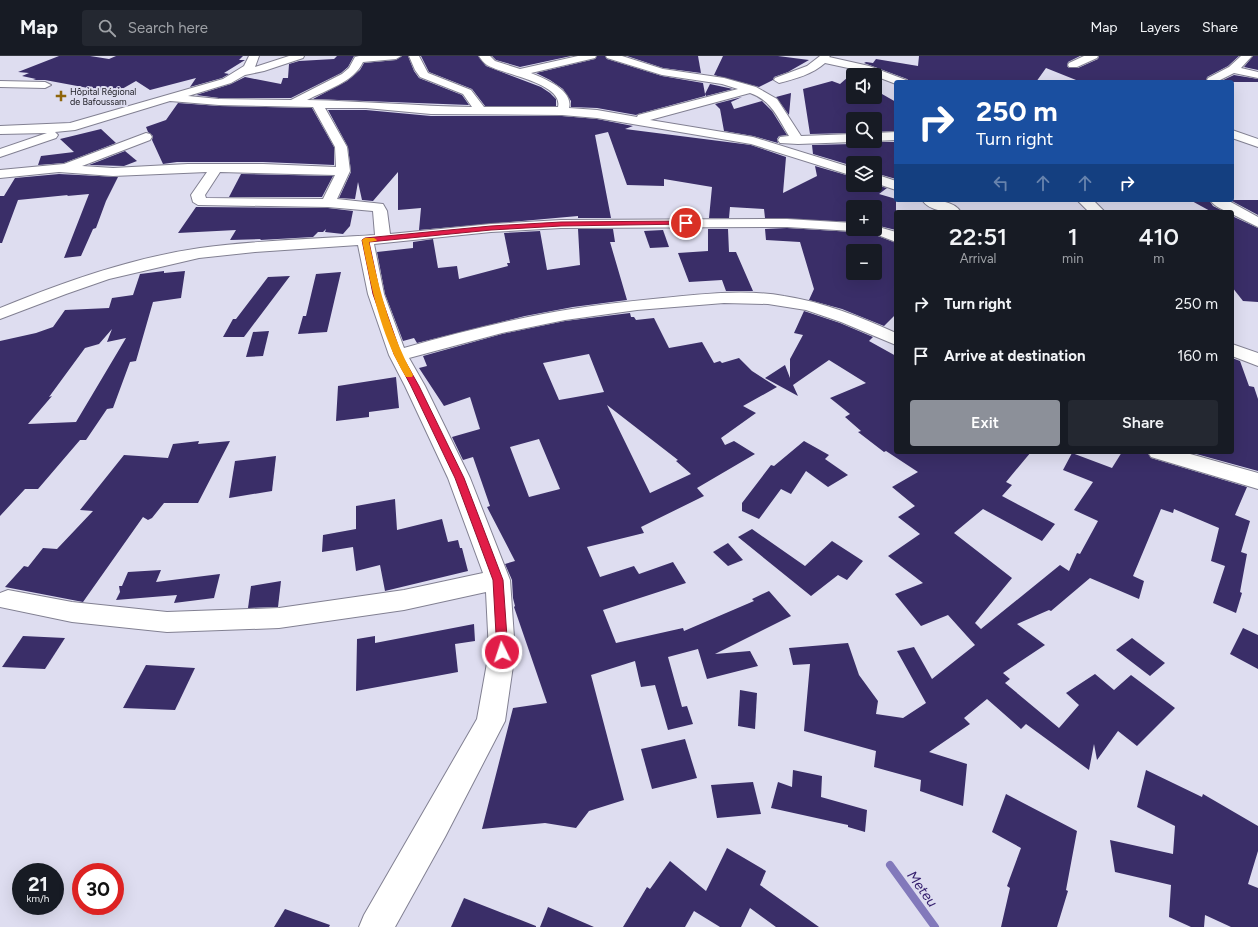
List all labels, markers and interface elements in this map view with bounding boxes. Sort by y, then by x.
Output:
search box [82,10,362,46]
text: Map [20,16,58,39]
icon: search [96,17,118,39]
text: Search here [128,19,208,37]
text: Map [1090,19,1118,36]
text: Layers [1140,19,1180,36]
text: Share [1202,19,1238,36]
map controls [846,68,882,280]
button: sound [846,68,882,104]
place label: Hôpital Régional de Bafoussam [70,86,136,107]
marker: Hôpital Régional de Bafoussam [55,90,67,102]
text: 250 m [976,94,1058,128]
icon: right [910,96,962,148]
button: search [846,112,882,148]
text: Turn right [976,128,1053,150]
button: layers [846,156,882,192]
icon: left [990,172,1012,194]
icon: ahead [1032,172,1054,194]
icon: ahead [1074,172,1096,194]
icon: right [1116,172,1138,194]
button: + [846,200,882,236]
pin [669,206,703,240]
icon: arrive [675,212,697,234]
text: 22:51 [949,222,1007,251]
text: 1 [1068,222,1078,251]
text: 410 [1138,222,1179,251]
button: − [846,244,882,280]
text: Arrival [960,251,996,266]
text: min [1062,251,1083,266]
text: m [1153,251,1164,266]
icon: right [910,293,932,315]
text: Turn right [944,295,1012,313]
text: 250 m [1175,295,1218,313]
icon: arrive [910,345,932,367]
text: Arrive at destination [944,347,1085,365]
text: 160 m [1177,347,1218,365]
button: Exit [910,400,1060,446]
button: Share [1068,400,1218,446]
position arrow [481,631,523,673]
speed limit sign: 30 [72,863,124,915]
water label: Meteu [903,868,941,910]
text: 21 [28,872,48,896]
text: km/h [27,892,49,905]

